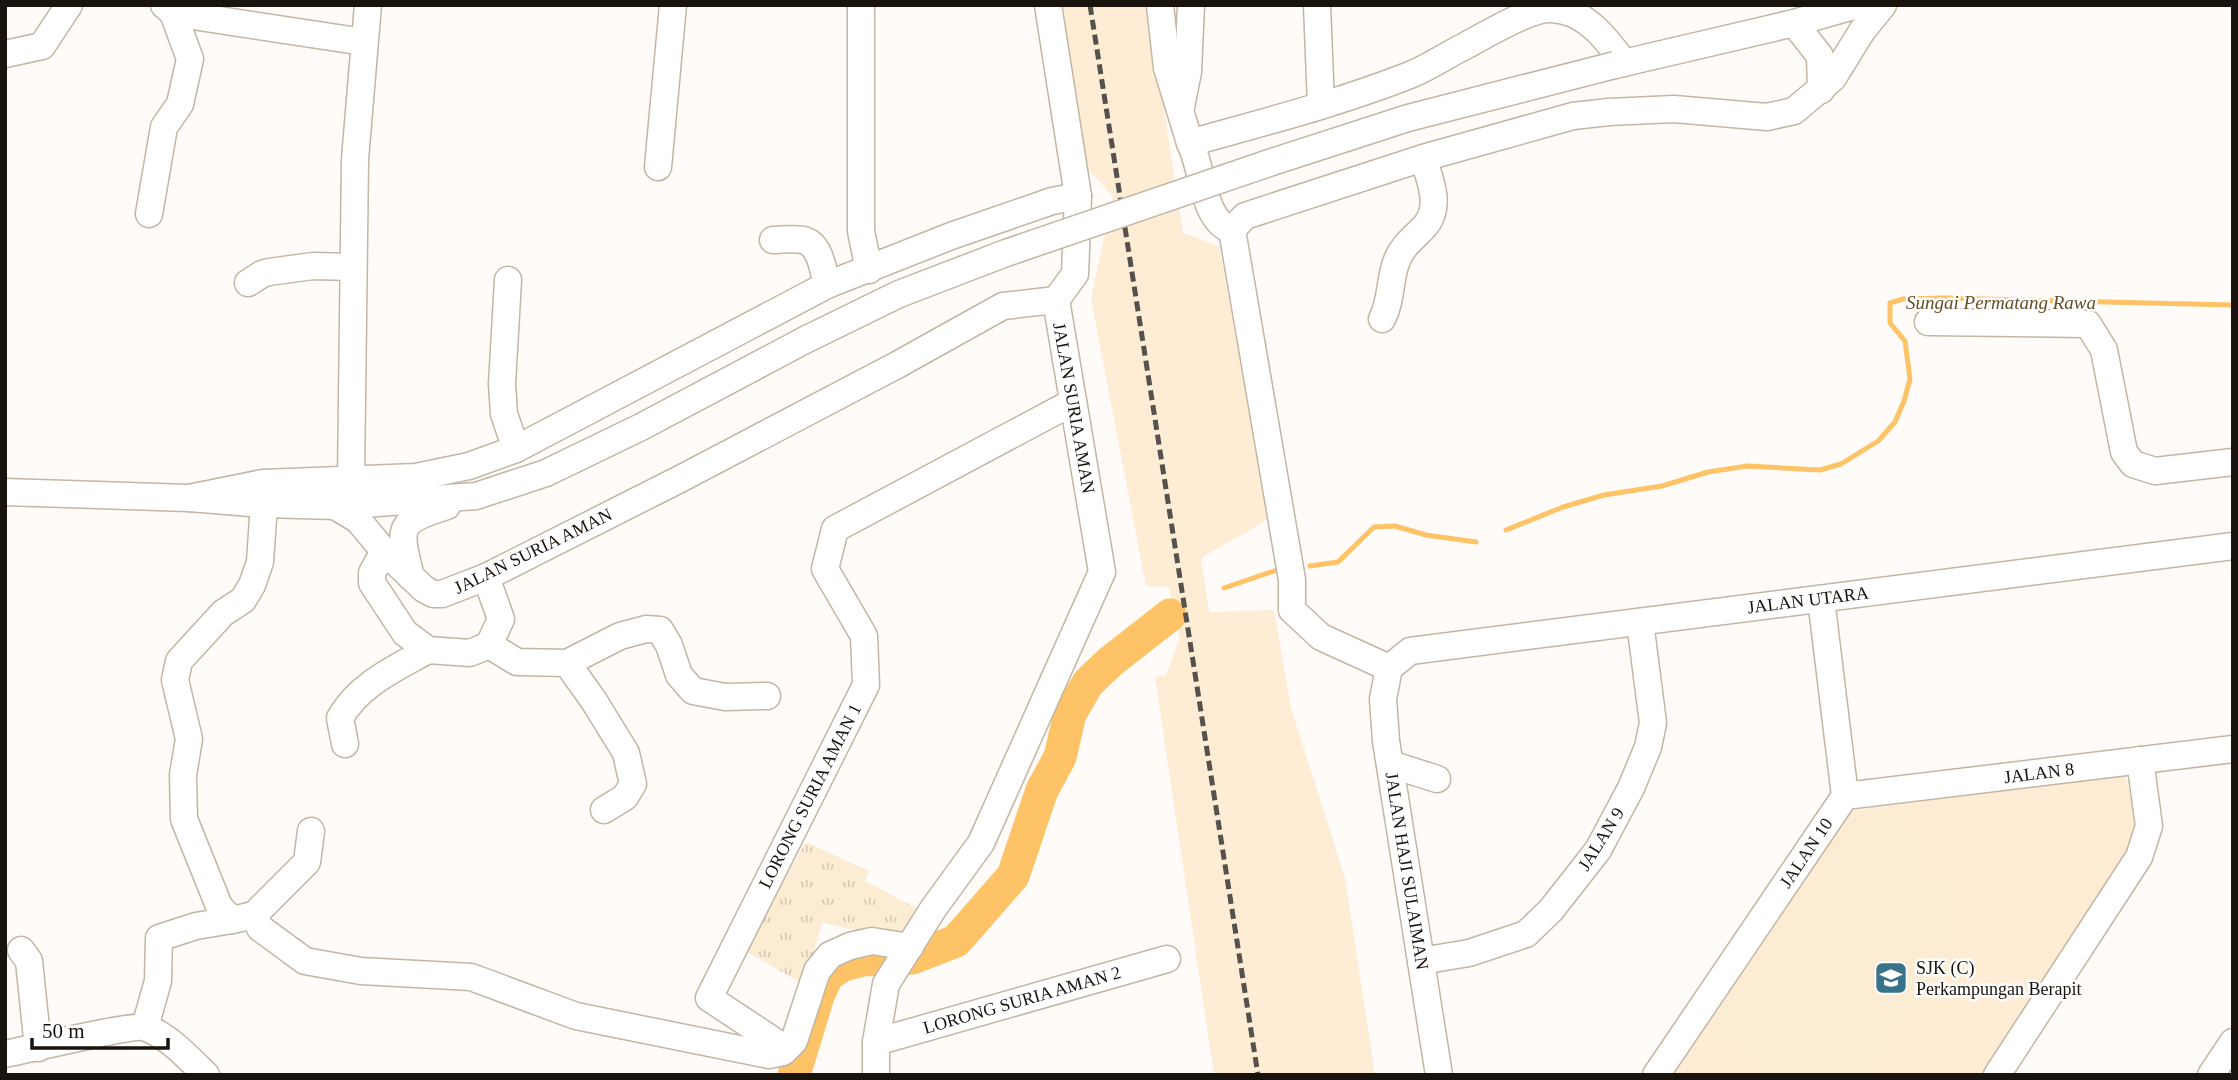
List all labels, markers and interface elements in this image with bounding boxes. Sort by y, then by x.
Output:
water label: Sungai Permatang Rawa [1906,292,2096,313]
street label: JALAN SURIA AMAN [1049,321,1099,495]
street label: JALAN SURIA AMAN [451,504,615,598]
street label: JALAN UTARA [1746,583,1870,617]
street label: LORONG SURIA AMAN 1 [755,700,865,892]
street label: JALAN 8 [2003,759,2075,787]
street label: JALAN HAJI SULAIMAN [1381,771,1433,971]
street label: JALAN 9 [1574,804,1628,874]
street label: JALAN 10 [1775,814,1837,892]
place label: SJK (C) Perkampungan Berapit [1916,958,2081,999]
school or university icon: SJK (C) Perkampungan Berapit [1872,959,1910,997]
street label: LORONG SURIA AMAN 2 [921,962,1123,1038]
scale bar [32,1006,168,1050]
text: 50 m [42,1019,85,1043]

